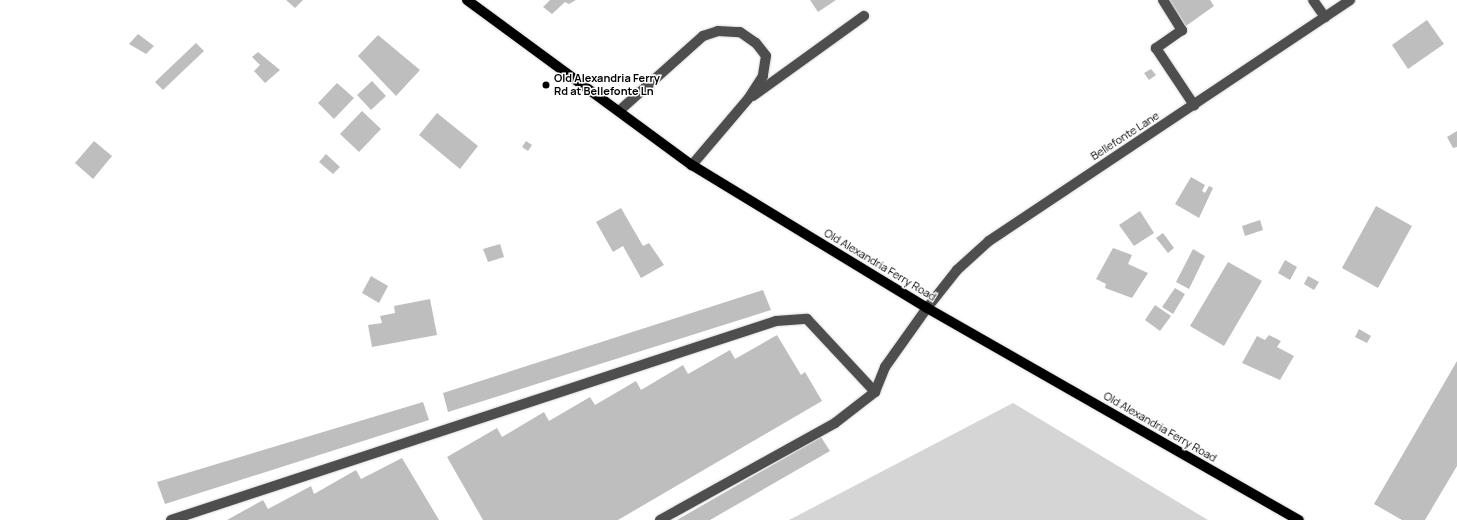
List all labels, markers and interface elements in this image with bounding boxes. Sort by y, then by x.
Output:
place label: Old Alexandria Ferry Rd at Bellefonte Ln [554,72,660,98]
marker: Old Alexandria Ferry Rd at Bellefonte Ln [541,80,551,90]
street label: Bellefonte Lane [1088,109,1162,163]
street label: Old Alexandria Ferry Road [822,226,938,304]
street label: Old Alexandria Ferry Road [1101,389,1219,465]

